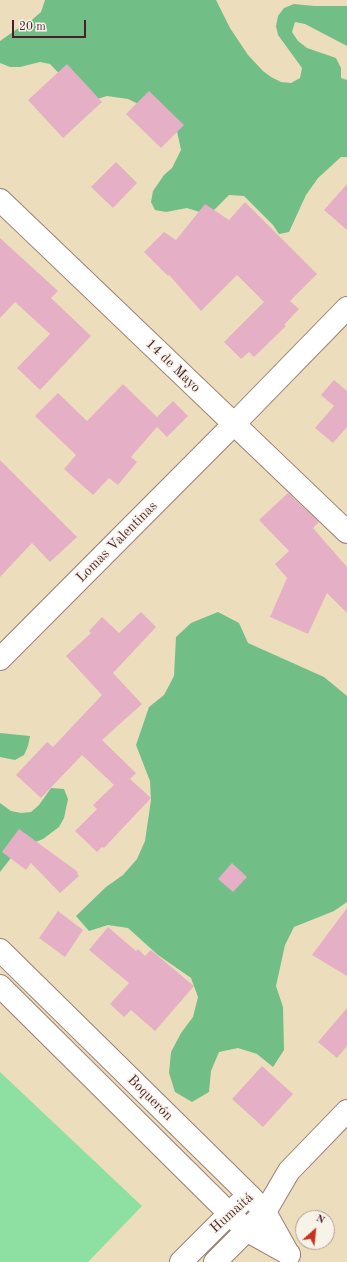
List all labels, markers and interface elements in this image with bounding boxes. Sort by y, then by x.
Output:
scale bar [14,12,88,38]
text: 20 m [19,21,46,33]
street label: 14 de Mayo [142,336,204,396]
street label: Lomas Valentinas [73,498,161,586]
street label: Boquerón [124,1072,176,1124]
street label: Humaitá [207,1189,257,1237]
north arrow [295,1210,335,1250]
text: N [314,1213,326,1227]

